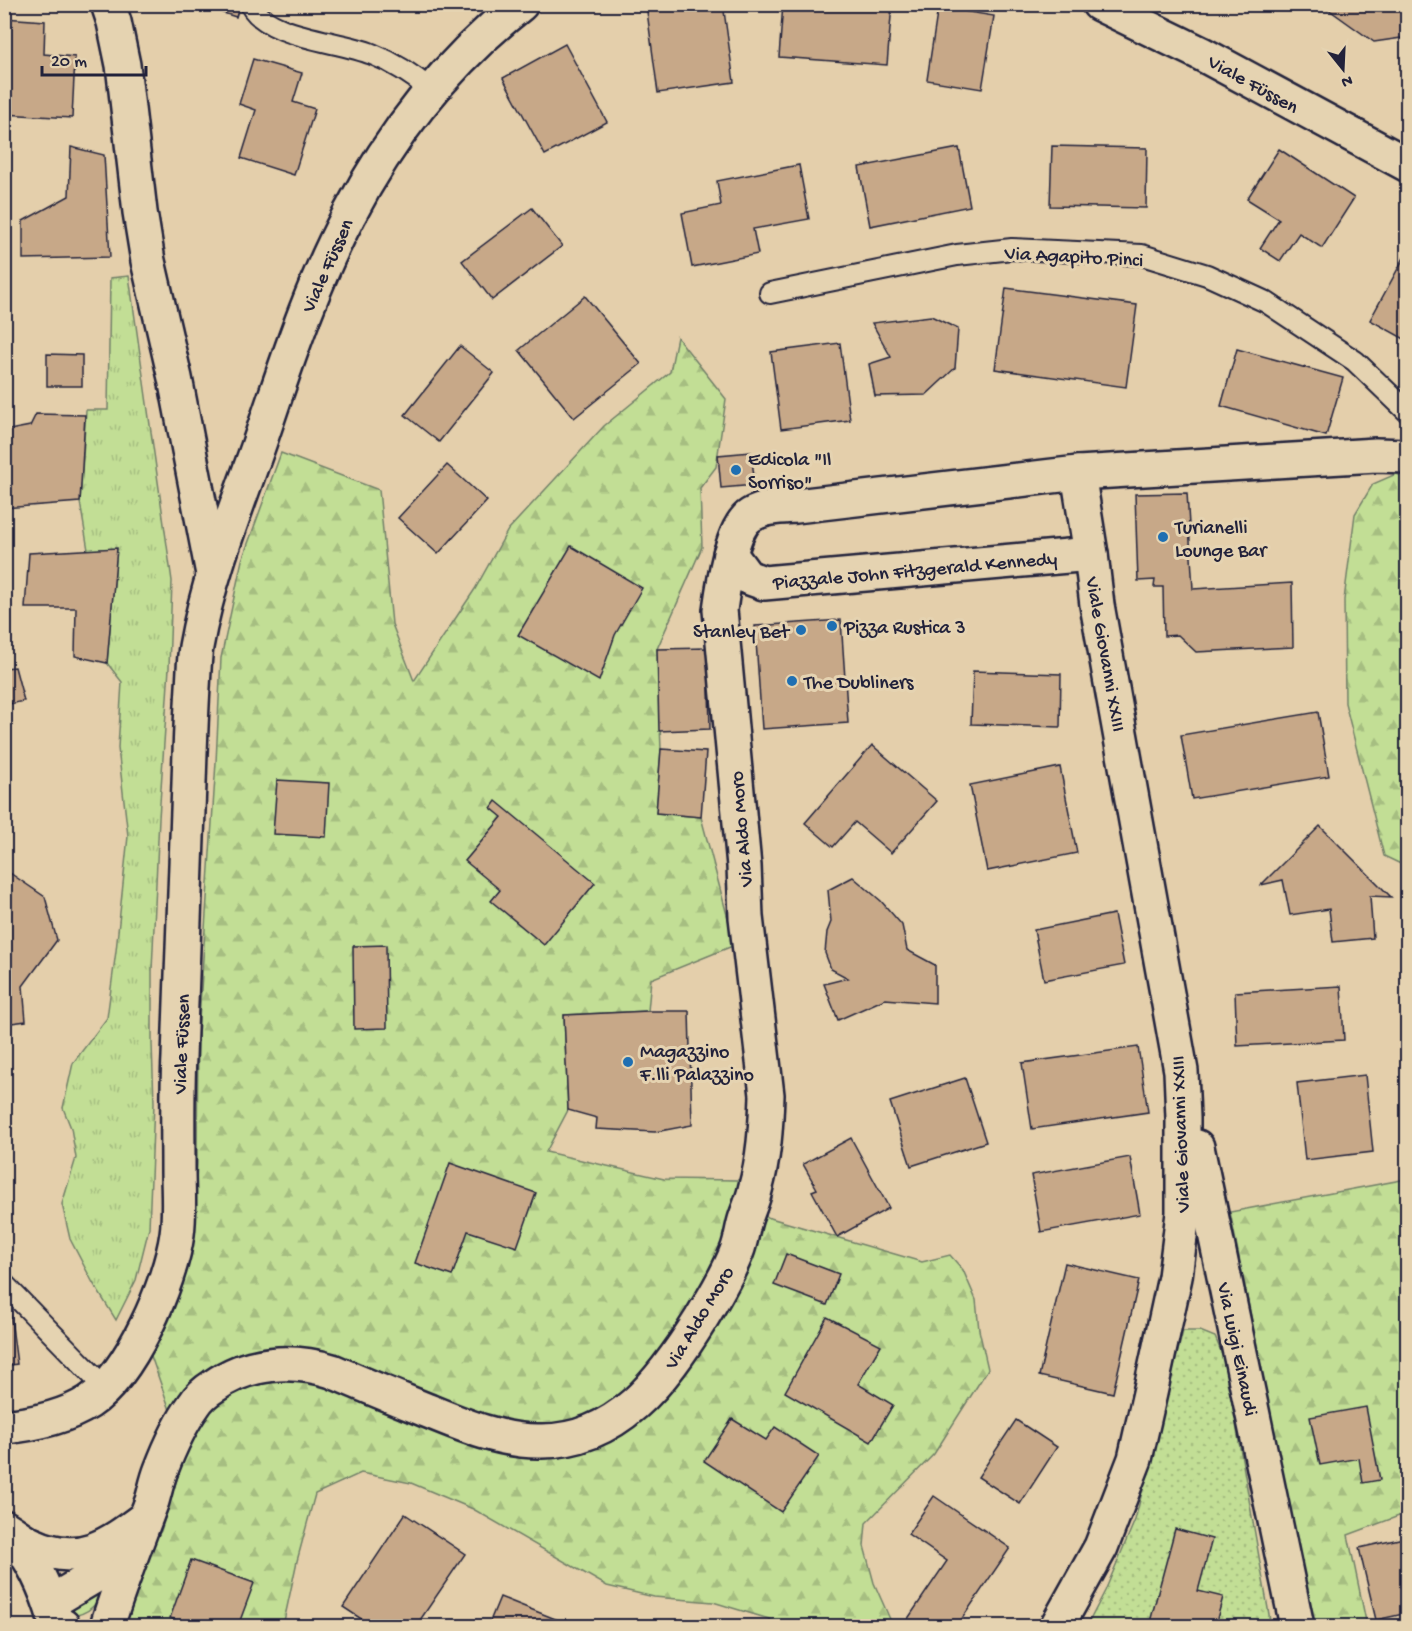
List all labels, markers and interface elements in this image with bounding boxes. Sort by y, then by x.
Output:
scale bar [42,39,146,77]
north arrow [1313,39,1373,99]
street label: Viale Füssen [1202,51,1302,121]
text: 20 m [51,52,87,73]
text: N [1338,69,1354,91]
street label: Viale Füssen [298,216,360,318]
street label: Via Agapito Pinci [1003,243,1144,274]
place label: Edicola "Il Sorriso" [748,450,831,496]
marker: Edicola "Il Sorriso" [729,463,743,477]
place label: Turianelli Lounge Bar [1174,518,1268,564]
marker: Turianelli Lounge Bar [1156,530,1170,544]
street label: Piazzale John Fitzgerald Kennedy [771,549,1059,596]
street label: Viale Giovanni XXIII [1078,574,1129,734]
place label: Pizza Rustica 3 [843,618,966,641]
marker: Pizza Rustica 3 [825,619,839,633]
place label: Stanley Bet [693,622,791,645]
marker: Stanley Bet [794,623,808,637]
place label: The Dubliners [803,673,914,696]
marker: The Dubliners [785,674,799,688]
street label: Via Aldo Moro [727,770,760,889]
street label: Viale Füssen [170,993,197,1096]
place label: Magazzino F.lli Palazzino [639,1042,754,1088]
marker: Magazzino F.lli Palazzino [621,1055,635,1069]
street label: Viale Giovanni XXIII [1168,1055,1197,1214]
street label: Via Aldo Moro [661,1263,741,1375]
street label: Via Luigi Einaudi [1210,1280,1261,1418]

